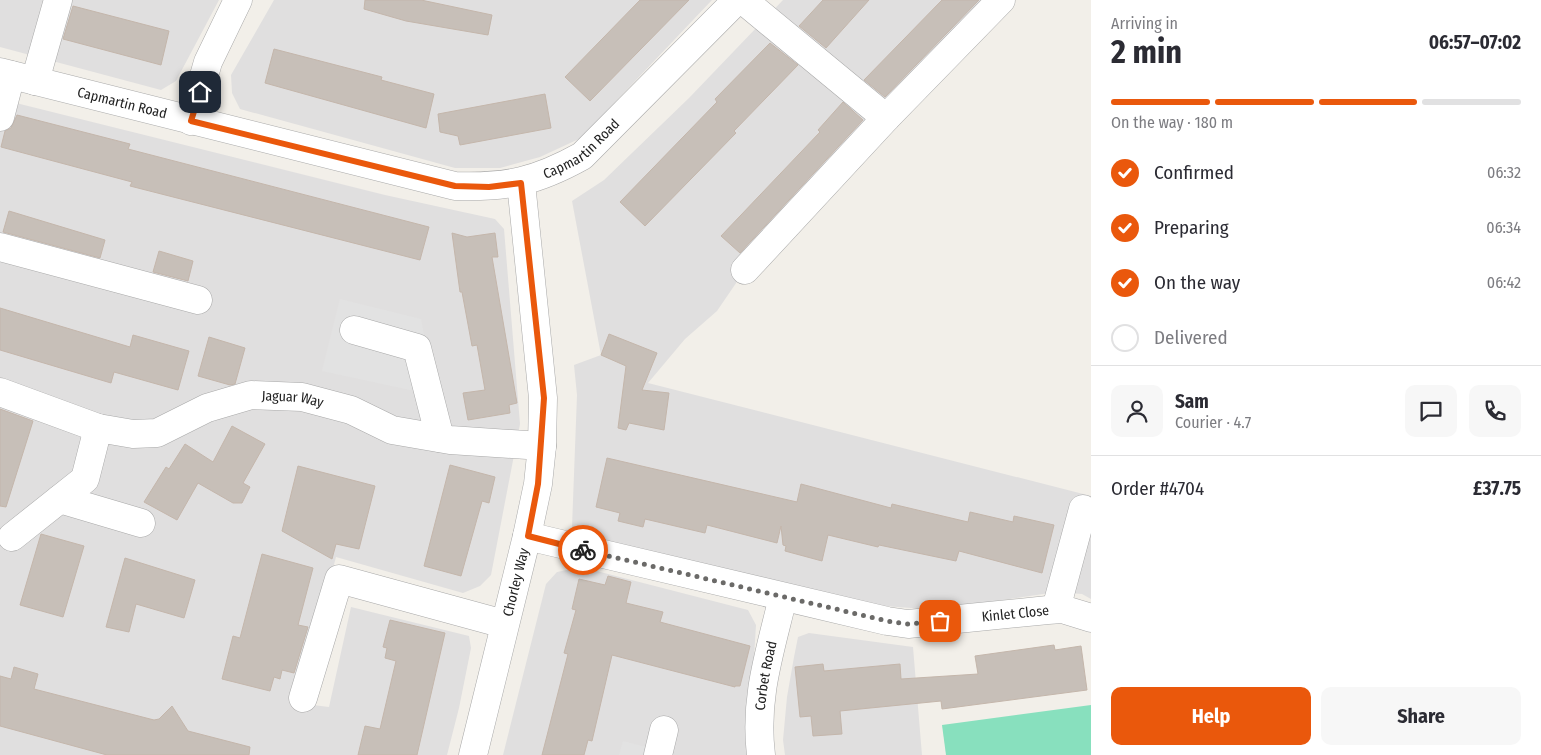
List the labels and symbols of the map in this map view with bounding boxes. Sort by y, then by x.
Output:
pin [179,71,221,113]
street label: Capmartin Road [76,83,169,122]
street label: Capmartin Road [540,115,623,182]
street label: Jaguar Way [261,387,326,411]
courier [558,525,608,575]
street label: Chorley Way [499,546,532,618]
pin [919,600,961,642]
street label: Kinlet Close [981,601,1050,625]
street label: Corbet Road [751,639,780,711]

